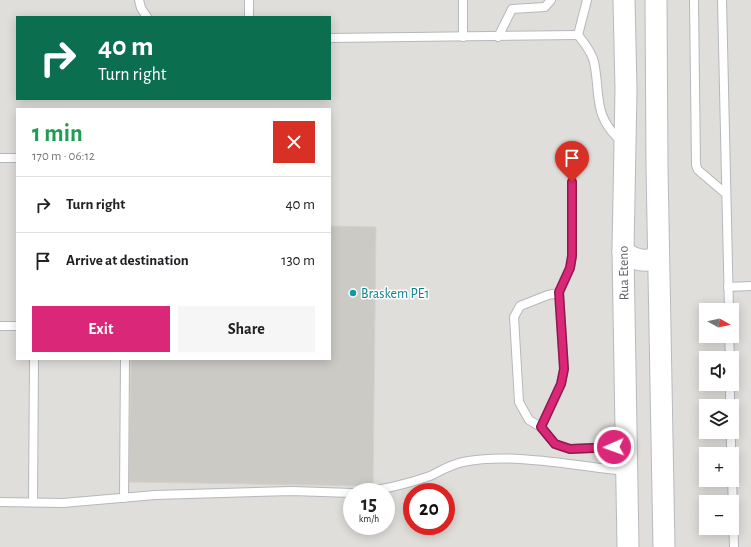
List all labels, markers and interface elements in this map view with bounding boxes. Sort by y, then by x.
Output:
icon: right [32,32,84,84]
text: 40 m [98,33,154,61]
text: Turn right [98,66,167,84]
button: close [273,121,315,163]
text: 1 min [32,122,83,146]
pin [555,141,589,182]
icon: arrive [561,147,583,169]
text: 170 m · 06:12 [32,150,95,163]
icon: right [32,194,54,216]
text: Turn right [66,197,125,212]
text: 40 m [285,197,315,212]
street label: Rua Eteno [617,245,631,300]
icon: arrive [32,250,54,272]
text: Arrive at destination [66,253,189,268]
text: 130 m [281,253,315,268]
place label: Braskem PE1 [361,287,429,301]
marker: Braskem PE1 [348,288,358,298]
north arrow [699,303,739,343]
map controls [699,303,739,535]
button: Exit [32,306,170,352]
button: Share [178,306,315,352]
button: sound [699,351,739,391]
button: layers [699,399,739,439]
position arrow [593,426,635,468]
button: + [699,447,739,487]
speed limit sign: 20 [403,483,455,535]
text: 15 [361,494,377,514]
button: − [699,495,739,535]
text: km/h [359,514,379,524]

